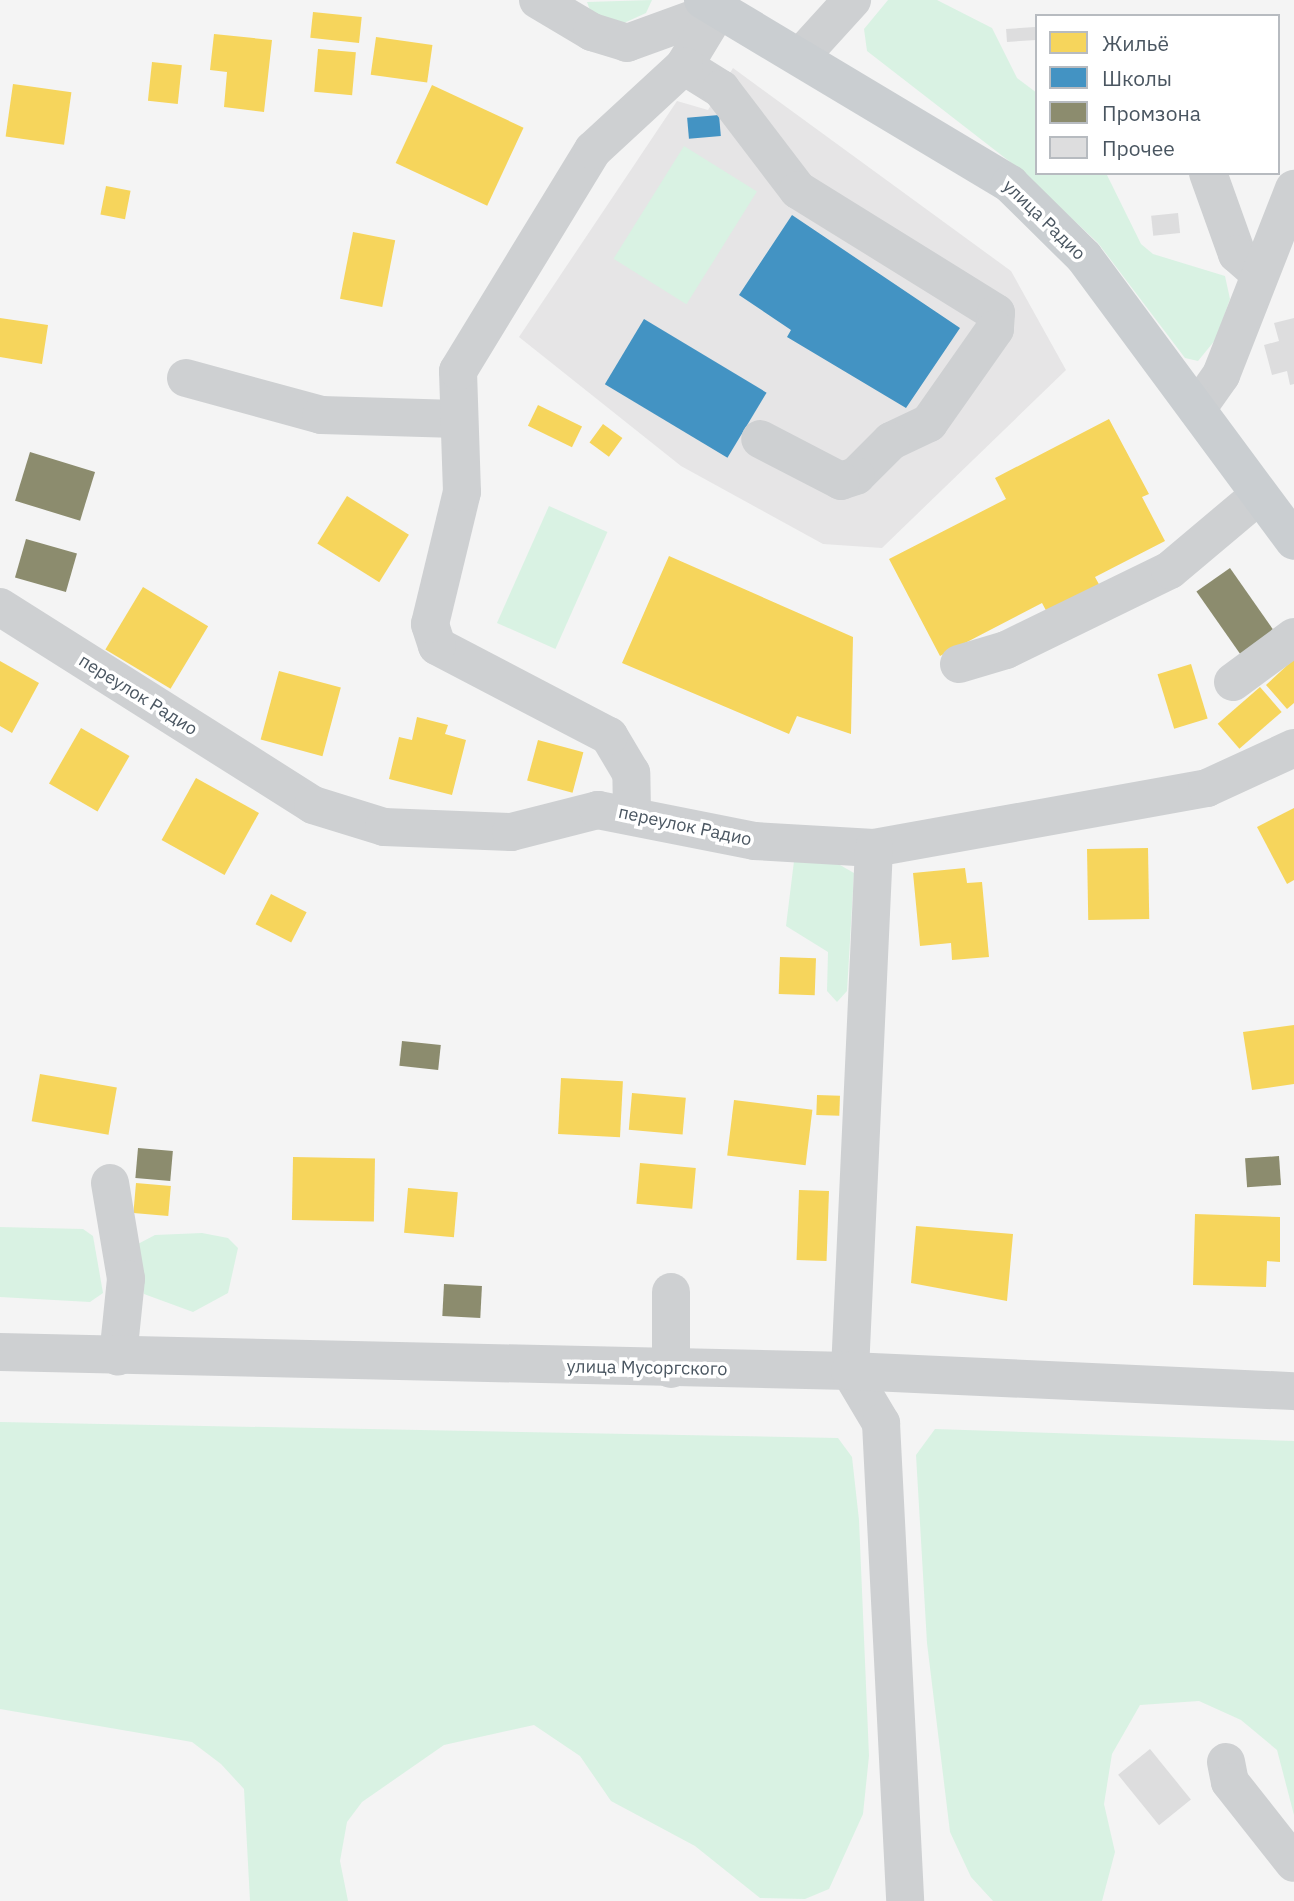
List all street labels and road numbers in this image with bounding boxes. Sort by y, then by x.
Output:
street label: улица Радио [998,175,1090,265]
street label: переулок Радио [75,650,201,740]
street label: переулок Радио [616,801,754,851]
street label: улица Мусоргского [566,1356,728,1380]

